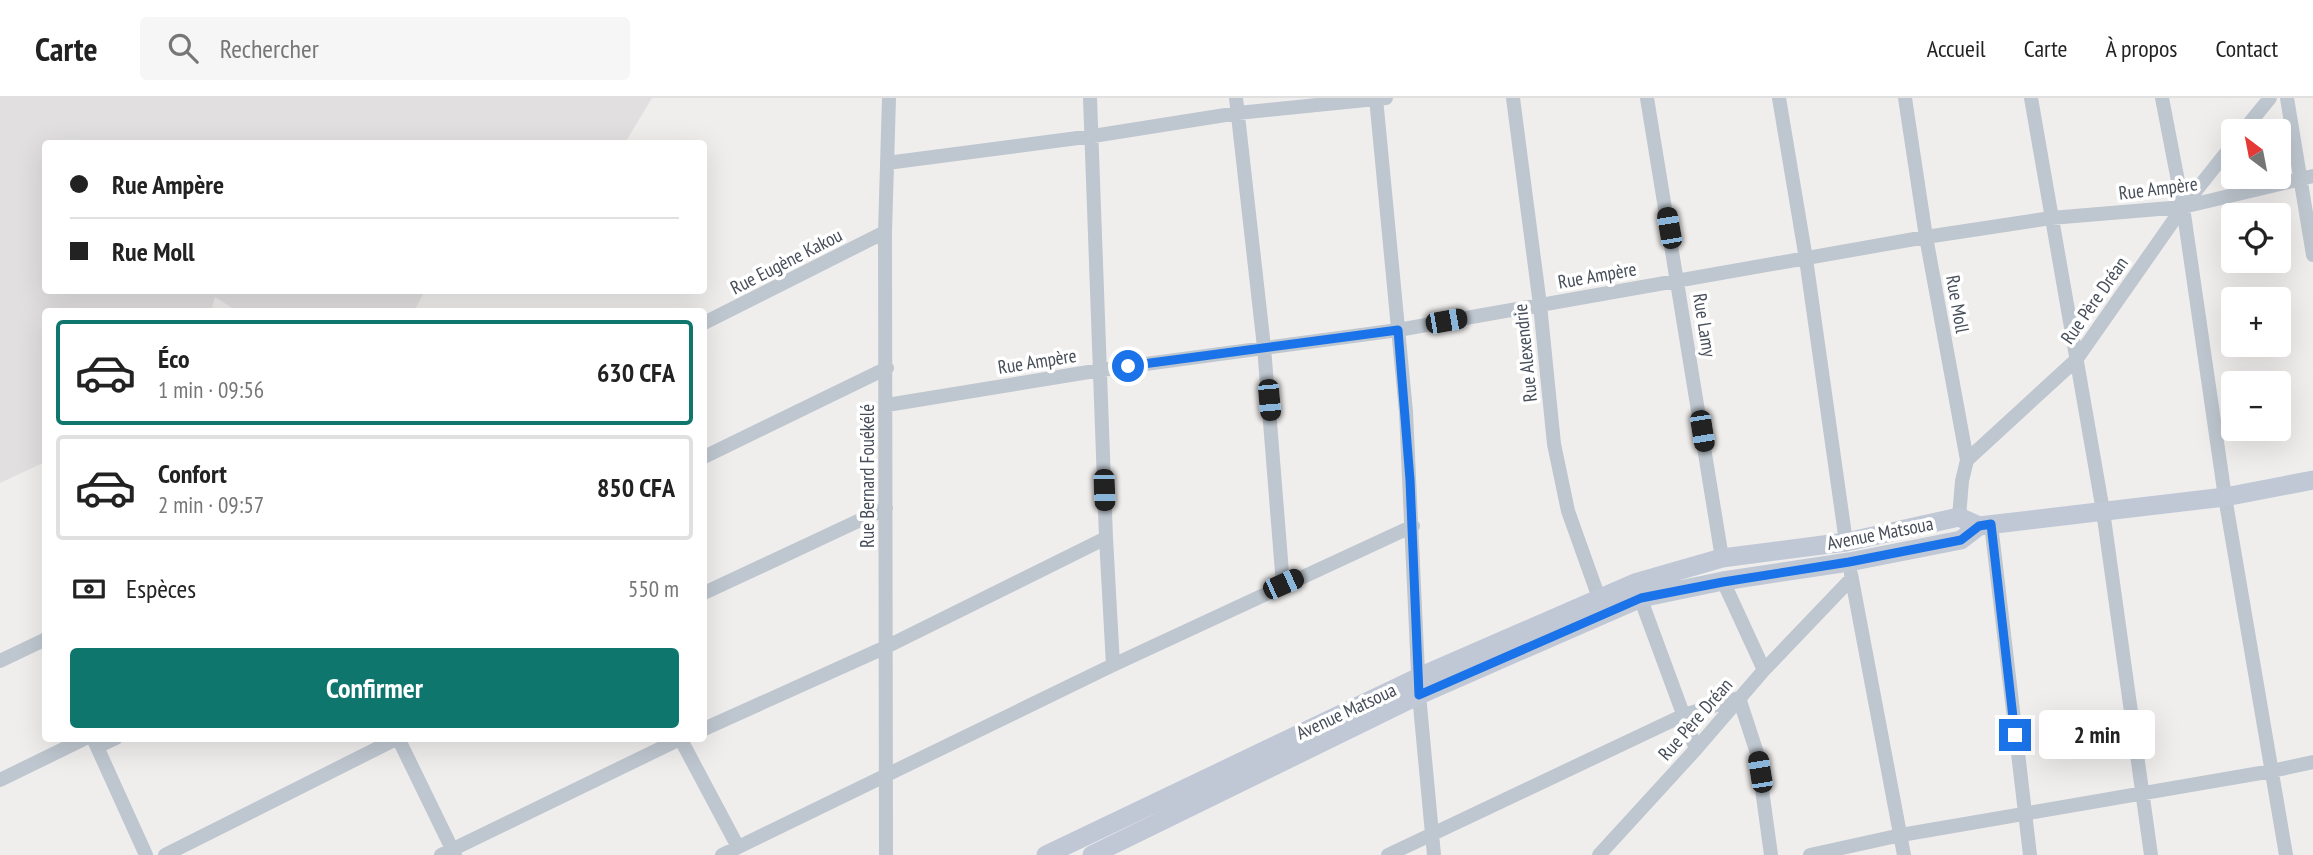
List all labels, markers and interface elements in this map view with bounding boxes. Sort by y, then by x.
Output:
search box [140,17,630,80]
text: Carte [35,27,98,70]
icon: search [164,29,202,67]
text: Rechercher [220,32,319,65]
text: Accueil [1927,33,1986,64]
text: Carte [2024,33,2067,64]
text: À propos [2105,33,2177,64]
text: Contact [2215,33,2278,64]
north arrow [2221,119,2291,189]
map controls [2221,119,2291,441]
text: Rue Ampère [112,168,224,201]
street label: Rue Ampère [2117,171,2199,205]
button: locate [2221,203,2291,273]
car [1656,205,1683,251]
street label: Rue Eugène Kakou [726,223,846,299]
text: Rue Moll [112,235,195,268]
street label: Rue Père Dréan [2055,252,2133,348]
street label: Rue Ampère [1556,256,1638,294]
street label: Rue Moll [1941,273,1975,335]
button: + [2221,287,2291,357]
street label: Rue Lamy [1688,292,1722,359]
street label: Rue Alexendrie [1508,303,1542,403]
car [1424,307,1469,335]
icon: car [74,341,137,404]
text: Éco [158,342,190,375]
street label: Rue Ampère [996,343,1078,379]
route start [1112,350,1144,382]
text: 630 CFA [597,356,675,389]
button: − [2221,371,2291,441]
text: 1 min · 09:56 [158,375,264,404]
car [1257,378,1282,422]
street label: Rue Bernard Fouékélé [855,404,879,548]
car [1689,409,1716,453]
icon: car [74,456,137,519]
text: Confort [158,457,227,490]
car [1093,469,1116,511]
text: 850 CFA [597,471,675,504]
text: 2 min · 09:57 [158,490,264,519]
street label: Avenue Matsoua [1825,511,1935,555]
car [1260,566,1307,602]
icon: cash [70,570,108,608]
text: Espèces [126,572,196,605]
text: 550 m [628,574,679,603]
button: Confirmer [70,648,679,728]
street label: Rue Père Dréan [1653,673,1737,765]
street label: Avenue Matsoua [1292,677,1400,745]
callout: 2 min [2039,710,2155,760]
route end [1999,719,2031,751]
text: 2 min [2074,720,2120,749]
car [1747,750,1774,794]

